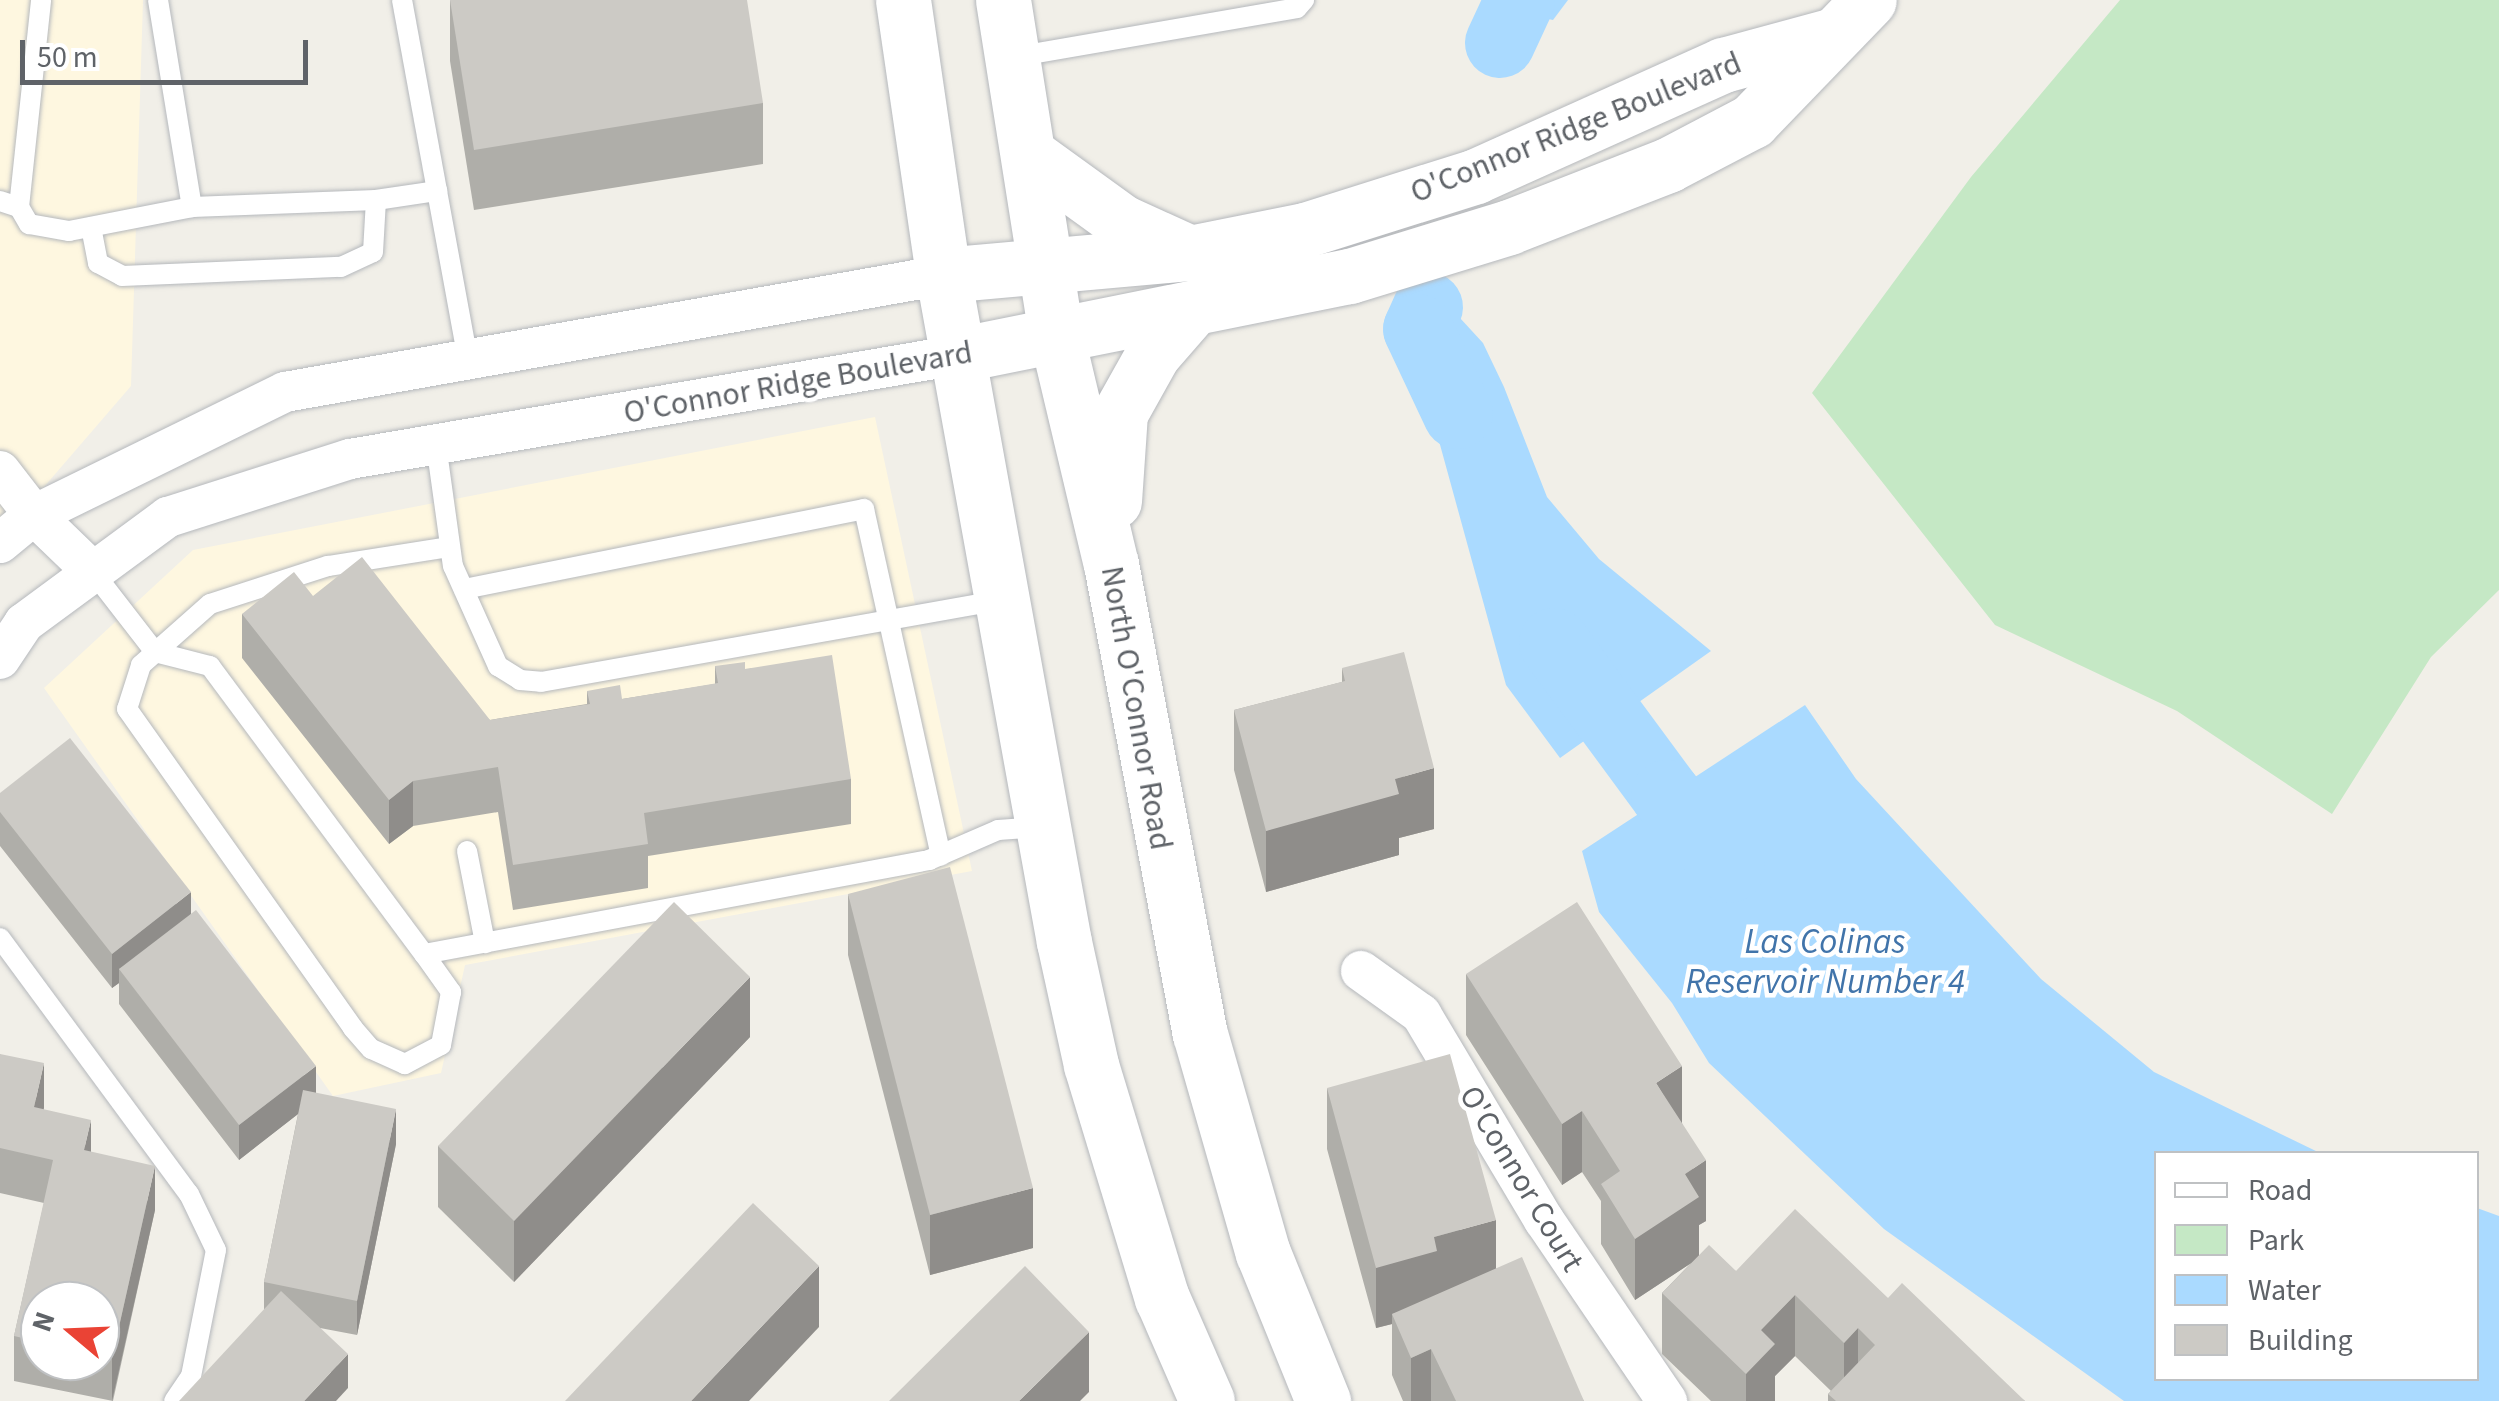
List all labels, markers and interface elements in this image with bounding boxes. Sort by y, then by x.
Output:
scale bar [25,20,312,82]
text: 50 m [37,36,98,79]
street label: O'Connor Ridge Boulevard [1405,44,1747,212]
street label: O'Connor Ridge Boulevard [621,333,975,433]
street label: North O'Connor Road [1092,563,1180,853]
water label: Las Colinas Reservoir Number 4 [1686,921,1964,1003]
street label: O'Connor Court [1451,1079,1591,1279]
legend [2154,1151,2479,1381]
text: Road [2248,1169,2312,1212]
text: Park [2248,1219,2304,1262]
text: Water [2248,1269,2321,1312]
north arrow [20,1281,120,1381]
text: N [22,1307,65,1337]
text: Building [2248,1319,2353,1362]

